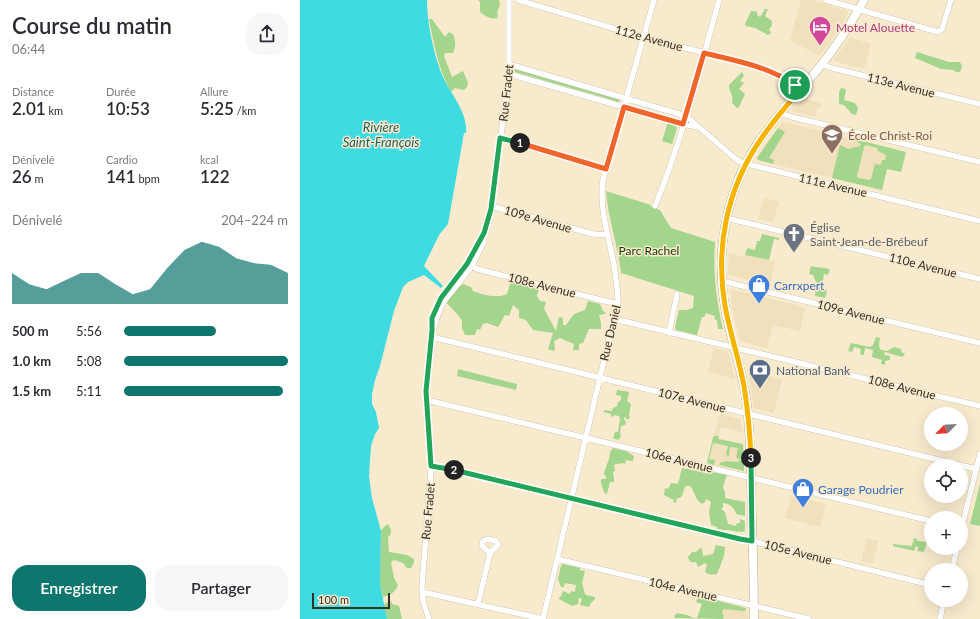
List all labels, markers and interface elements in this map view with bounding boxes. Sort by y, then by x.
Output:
text: Course du matin [12,12,172,39]
button: share [246,13,288,55]
hotel icon: Motel Alouette [807,14,833,47]
place label: Motel Alouette [836,20,915,35]
street label: 112e Avenue [613,22,685,54]
text: 06:44 [12,41,45,57]
street label: Rue Fradet [496,63,517,122]
pin [778,68,812,102]
street label: 113e Avenue [865,69,937,101]
icon: arrive [784,74,806,96]
text: Distance [12,85,54,98]
text: Durée [106,85,136,98]
text: Allure [200,85,228,98]
text: 2.01 [12,98,46,119]
text: 10:53 [106,98,150,119]
text: 5:25 [200,98,234,119]
text: km [46,104,63,117]
text: /km [234,104,256,117]
water label: Rivière Saint-François [343,119,419,150]
school or university icon: École Christ-Roi [819,122,845,155]
place label: École Christ-Roi [848,128,932,143]
pin: 1 [510,133,530,153]
text: 1 [517,136,523,149]
text: Dénivelé [12,153,55,166]
text: Cardio [106,153,138,166]
text: kcal [200,153,219,166]
text: 26 [12,166,32,187]
text: 141 [106,166,136,187]
text: 122 [200,166,230,187]
street label: 111e Avenue [797,170,869,200]
text: m [32,172,44,185]
text: bpm [136,172,160,185]
street label: 109e Avenue [502,202,574,236]
text: Dénivelé [12,212,62,228]
text: 204–224 m [221,212,288,228]
place label: Église Saint-Jean-de-Brébeuf [810,220,929,249]
church icon: Église Saint-Jean-de-Brébeuf [781,221,807,254]
park label: Parc Rachel [619,243,679,258]
street label: 110e Avenue [887,249,959,281]
street label: 108e Avenue [506,269,578,301]
shop icon: Carrxpert [746,272,772,305]
place label: Carrxpert [774,278,825,293]
street label: 109e Avenue [815,296,887,328]
street label: Rue Daniel [596,304,624,362]
text: 500 m [12,323,49,339]
text: 5:56 [76,323,102,339]
text: 1.0 km [12,353,51,369]
text: 5:08 [76,353,102,369]
bank icon: National Bank [747,357,773,390]
place label: National Bank [776,363,851,378]
street label: 108e Avenue [866,371,938,403]
text: 1.5 km [12,383,51,399]
text: 5:11 [76,383,102,399]
street label: 107e Avenue [656,384,728,416]
north arrow [924,407,968,451]
map controls [924,407,968,607]
street label: 106e Avenue [643,444,715,476]
pin: 3 [741,448,761,468]
text: 3 [748,451,754,464]
button: locate [924,459,968,503]
pin: 2 [444,460,464,480]
text: 2 [451,463,457,476]
shop icon: Garage Poudrier [790,476,816,509]
street label: Rue Fradet [418,481,438,540]
place label: Garage Poudrier [818,482,904,497]
button: + [924,511,968,555]
street label: 105e Avenue [762,536,834,568]
button: − [924,563,968,607]
button: Enregistrer [12,565,146,611]
button: Partager [154,565,288,611]
street label: 104e Avenue [647,574,719,604]
scale bar [312,591,390,610]
text: 100 m [318,593,349,606]

